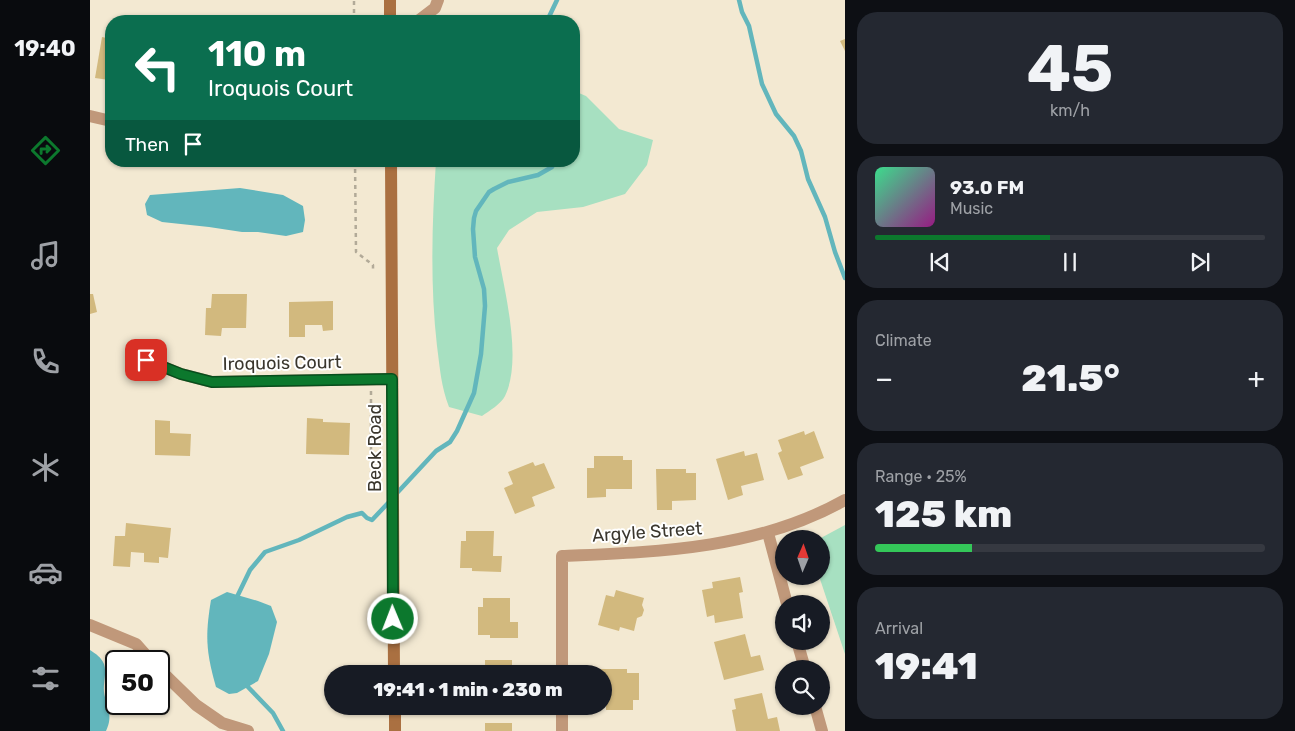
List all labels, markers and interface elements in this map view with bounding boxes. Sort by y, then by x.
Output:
text: 45 [1027,30,1113,107]
text: 110 m [208,33,306,75]
text: 19:40 [14,35,76,62]
icon: left [125,35,190,100]
text: Iroquois Court [208,75,353,102]
text: km/h [1050,101,1090,120]
icon: arrive [179,130,207,158]
icon: directions [28,133,63,168]
text: Then [125,133,169,156]
text: 93.0 FM [950,176,1024,199]
text: Music [950,199,993,218]
icon: music [28,238,63,273]
icon: previous [926,248,954,276]
icon: pause [1056,248,1084,276]
icon: next [1186,248,1214,276]
text: Climate [875,331,932,350]
pin [125,339,167,381]
icon: phone [28,344,63,379]
icon: arrive [132,346,160,374]
street label: Iroquois Court [222,351,342,375]
text: 21.5° [1021,355,1120,401]
text: − [875,362,893,395]
text: + [1248,362,1265,395]
street label: Beck Road [364,404,386,492]
icon: climate [28,450,63,485]
text: Range · 25% [875,467,967,486]
text: 125 km [875,491,1012,537]
street label: Argyle Street [591,517,703,547]
north arrow [775,530,830,585]
map controls [775,530,830,715]
icon: car [28,555,63,590]
position arrow [366,592,418,644]
button: sound [775,595,830,650]
text: Arrival [875,619,923,638]
text: 19:41 [875,643,978,689]
speed limit sign: 50 [105,650,170,715]
button: search [775,660,830,715]
icon: filters [28,661,63,696]
text: 19:41 · 1 min · 230 m [373,678,563,701]

